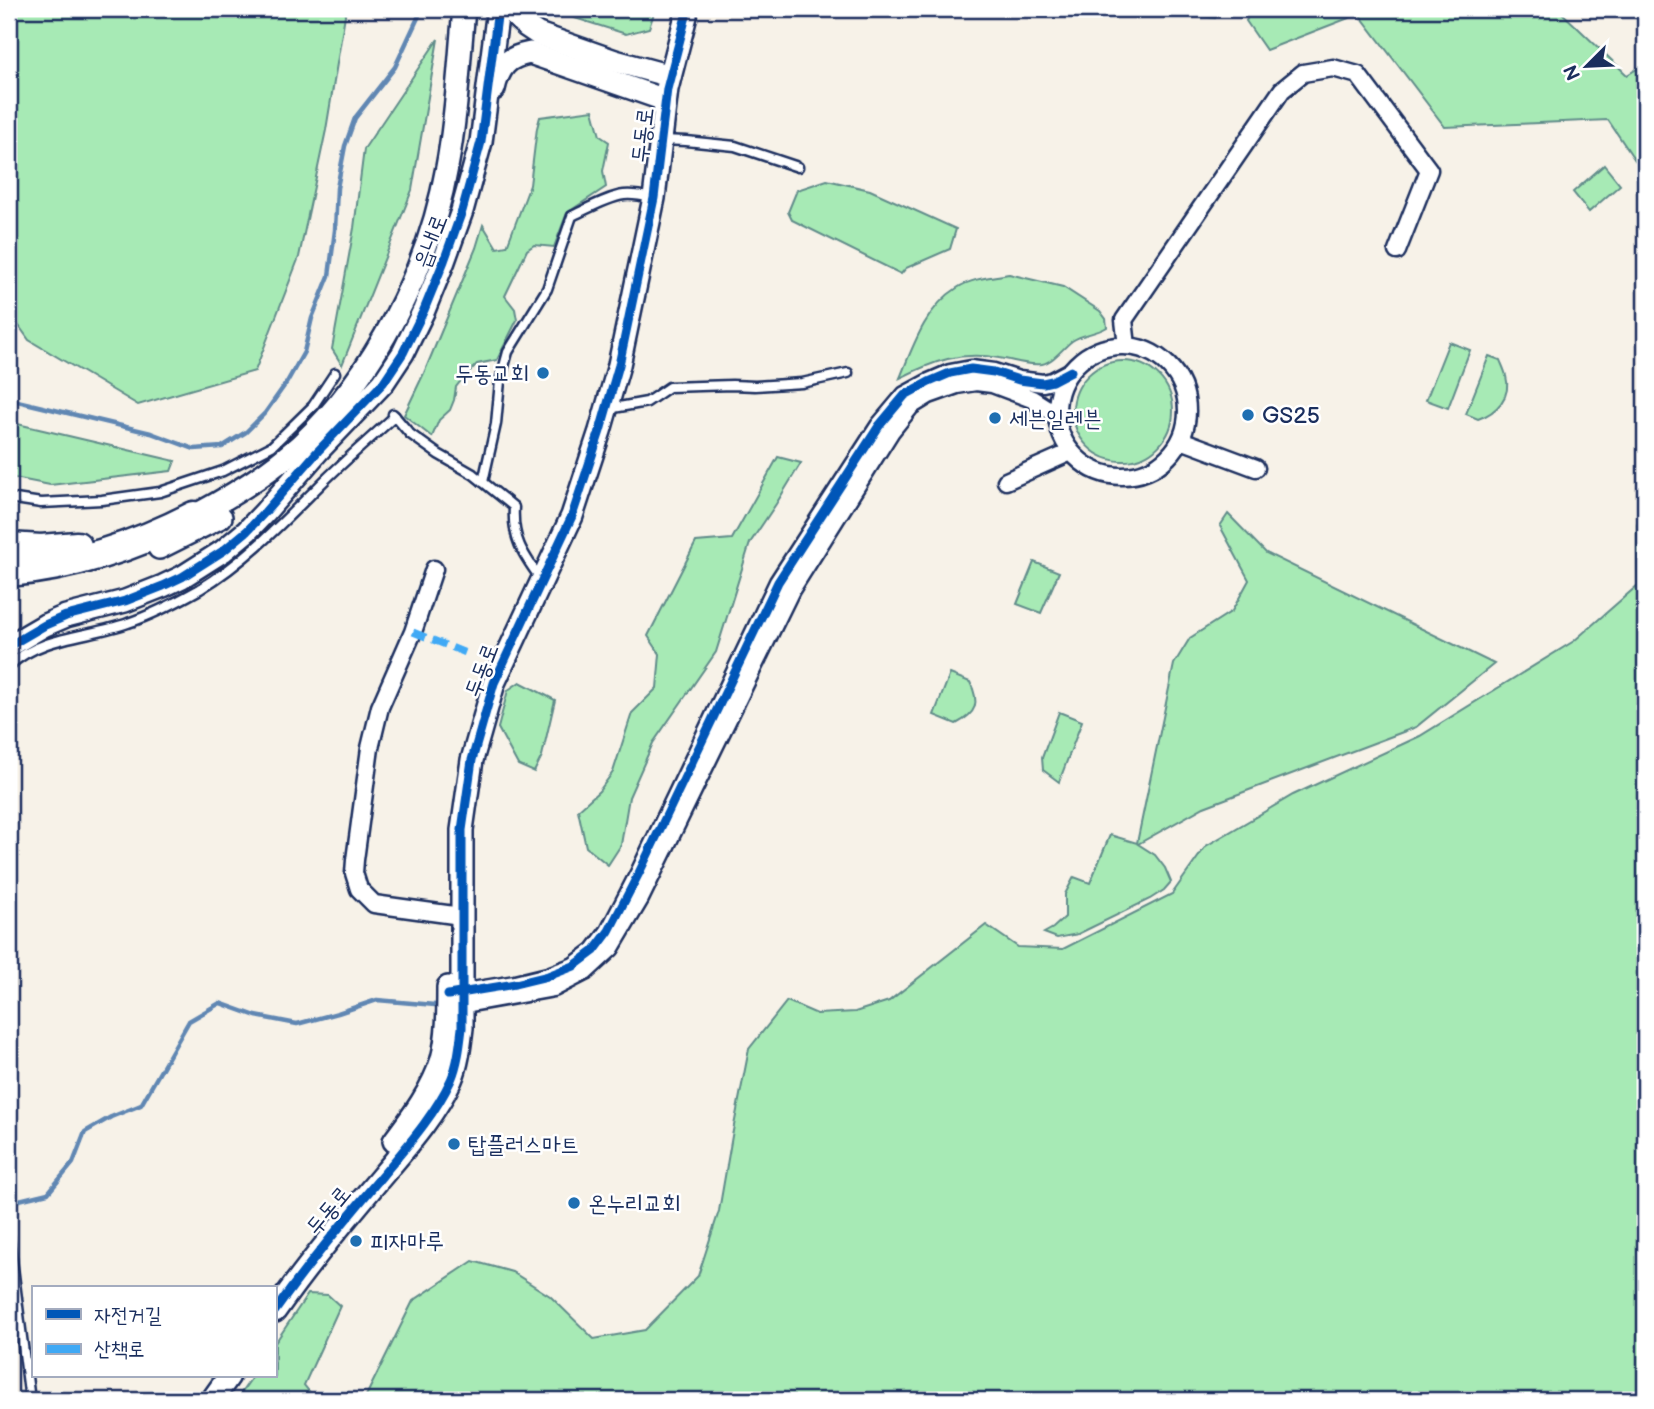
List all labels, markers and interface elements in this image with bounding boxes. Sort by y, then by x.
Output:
north arrow [1552,32,1622,102]
text: N [1559,61,1586,84]
street label: 두동로 [626,106,660,164]
street label: 읍내로 [408,210,454,272]
place label: 두동교회 [455,360,529,388]
marker: 두동교회 [535,365,551,381]
place label: GS25 [1262,402,1320,430]
place label: 세븐일레븐 [1009,405,1102,433]
marker: GS25 [1240,407,1256,423]
marker: 세븐일레븐 [987,410,1003,426]
street label: 두동로 [459,639,505,701]
place label: 탑플러스마트 [468,1131,579,1159]
marker: 탑플러스마트 [446,1136,462,1152]
street label: 두동로 [300,1180,357,1241]
place label: 온누리교회 [588,1190,681,1218]
marker: 온누리교회 [566,1195,582,1211]
place label: 피자마루 [370,1228,444,1256]
marker: 피자마루 [348,1233,364,1249]
legend [32,1286,276,1378]
text: 자전거길 [94,1303,162,1328]
text: 산책로 [94,1337,145,1362]

